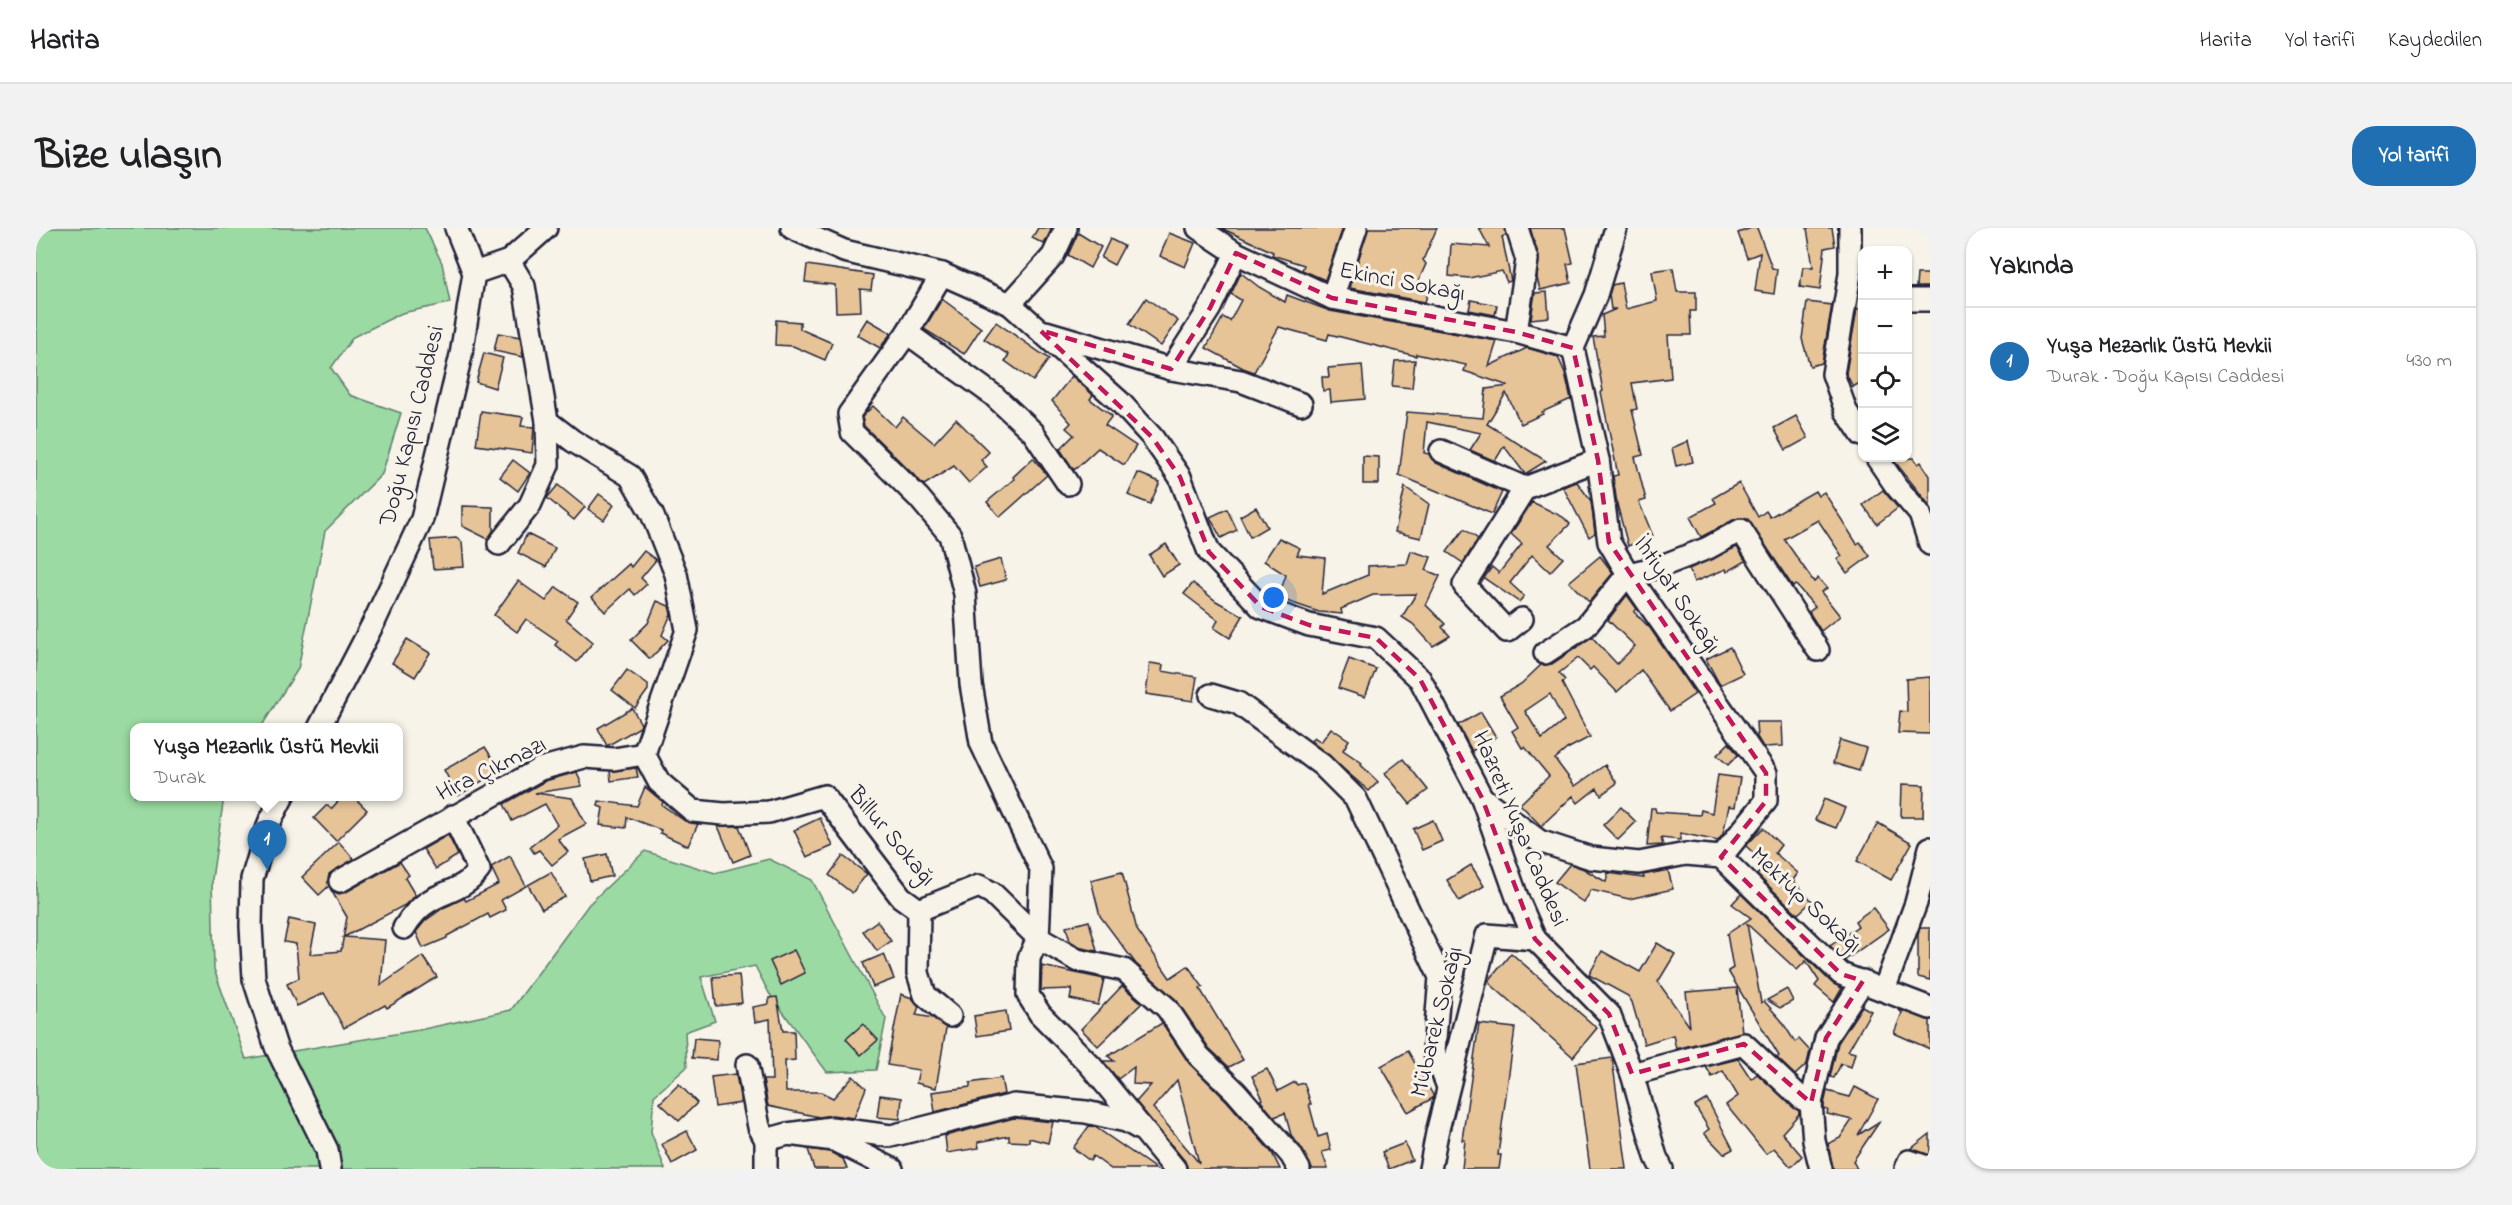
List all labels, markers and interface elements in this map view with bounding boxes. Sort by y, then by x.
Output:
text: Harita [30,21,100,62]
text: Harita [2200,26,2252,56]
text: Yol tarifi [2285,26,2355,56]
text: Kaydedilen [2388,26,2482,56]
text: Bize ulaşın [36,126,222,187]
button: Yol tarifi [2352,126,2476,186]
map controls [1858,246,1912,462]
button: + [1858,246,1912,300]
text: Yakında [1990,248,2074,286]
street label: Ekinci Sokağı [1336,254,1468,312]
button: − [1858,300,1912,354]
street label: Doğu Kapısı Caddesi [371,322,455,531]
text: Yuşa Mezarlık Üstü Mevkii [2047,331,2272,363]
text: 1 [2006,347,2013,376]
text: 430 m [2406,347,2452,376]
button: locate [1858,354,1912,408]
text: Durak · Doğu Kapısı Caddesi [2047,363,2284,392]
button: layers [1858,408,1912,462]
street label: İhtiyat Sokağı [1623,529,1728,662]
your location [1259,583,1288,612]
popup [130,723,403,801]
street label: Hazreti Yuşa Caddesi [1462,726,1576,932]
street label: Hira Çıkmazı [431,728,553,812]
text: Yuşa Mezarlık Üstü Mevkii [154,732,379,764]
text: Durak [154,764,206,793]
street label: Billur Sokağı [838,778,943,895]
pin: 1 [248,820,286,870]
street label: Mektup Sokağı [1741,840,1869,962]
street label: Mübarek Sokağı [1402,943,1474,1101]

